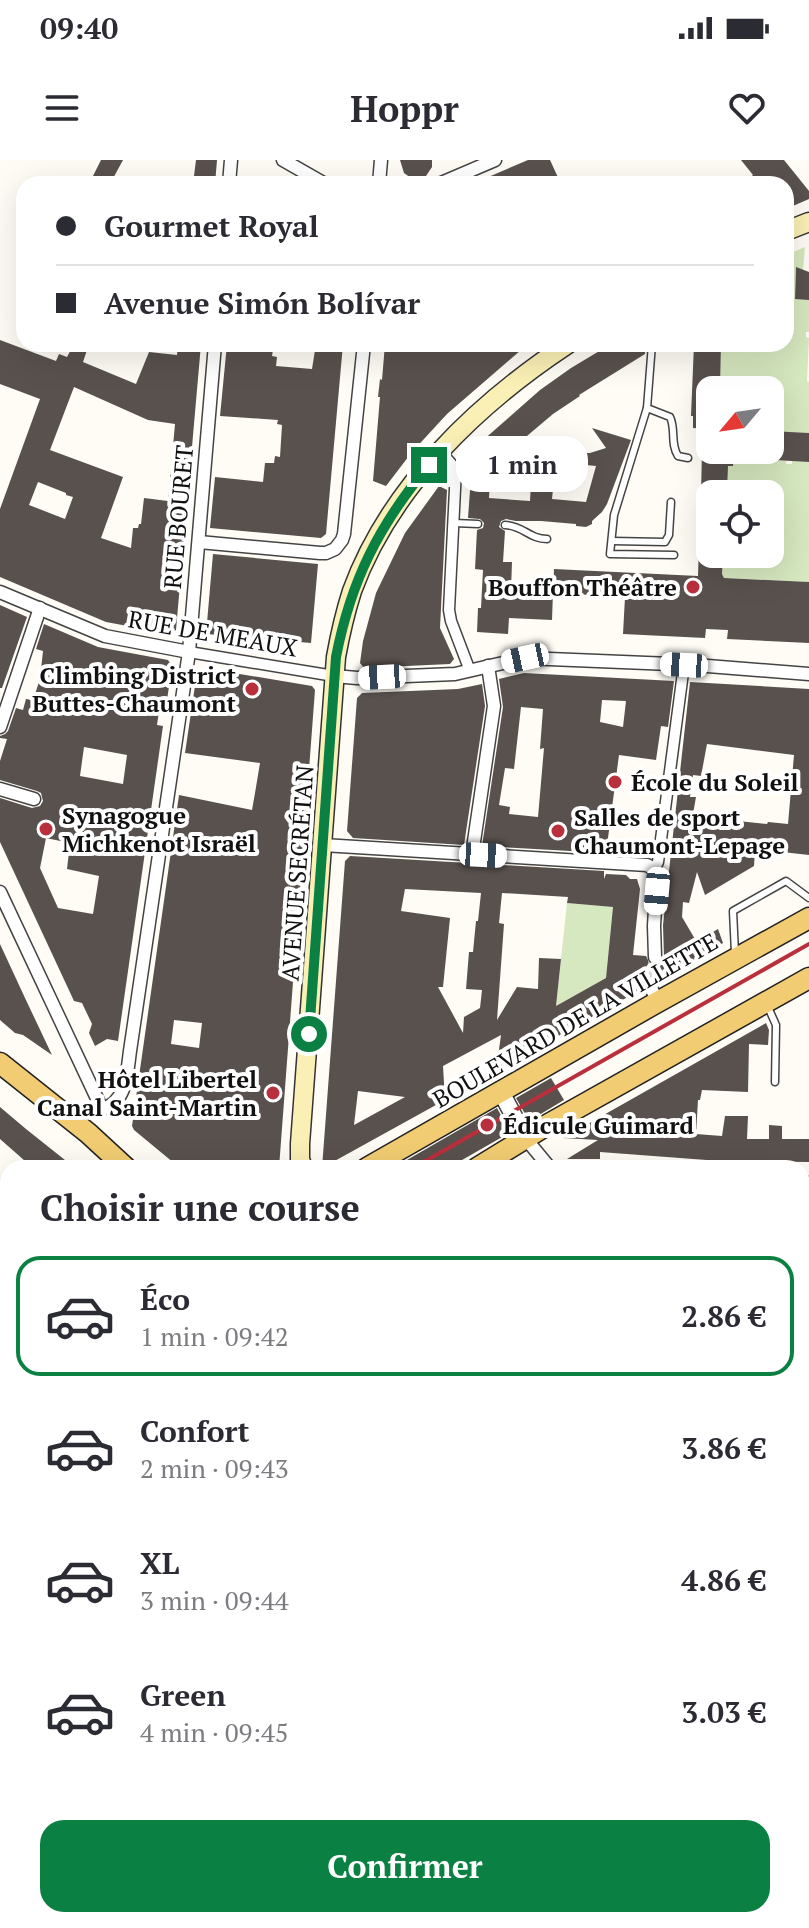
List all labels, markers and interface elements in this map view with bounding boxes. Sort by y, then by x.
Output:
text: 09:40 [40,8,118,48]
text: Hoppr [350,85,459,132]
icon: menu [40,86,84,130]
icon: heart [725,86,769,130]
text: Gourmet Royal [104,206,319,246]
text: Avenue Simón Bolívar [104,283,420,323]
north arrow [696,376,784,464]
map controls [696,376,784,568]
callout: 1 min [457,437,589,493]
street label: RUE BOURET [156,444,200,590]
route end [411,447,447,483]
text: 1 min [486,447,558,481]
button: locate [696,480,784,568]
place label: Bouffon Théâtre [488,571,677,603]
marker: Bouffon Théâtre [684,578,702,596]
street label: RUE DE MEAUX [126,602,300,664]
car [499,641,551,675]
car [659,652,709,678]
place label: Climbing District Buttes-Chaumont [32,659,236,719]
car [357,664,407,690]
marker: Climbing District Buttes-Chaumont [243,680,261,698]
street label: AVENUE SECRÉTAN [273,764,321,982]
place label: École du Soleil [631,766,799,798]
marker: École du Soleil [606,773,624,791]
place label: Synagogue Michkenot Israël [62,799,256,859]
place label: Salles de sport Chaumont-Lepage [574,801,785,861]
marker: Synagogue Michkenot Israël [37,820,55,838]
marker: Salles de sport Chaumont-Lepage [549,822,567,840]
car [458,842,508,868]
car [643,866,671,916]
street label: BOULEVARD DE LA VILLETTE [427,925,723,1115]
route start [291,1016,327,1052]
place label: Hôtel Libertel Canal Saint-Martin [37,1063,258,1123]
marker: Hôtel Libertel Canal Saint-Martin [264,1084,282,1102]
place label: Édicule Guimard [503,1109,695,1141]
marker: Édicule Guimard [478,1116,496,1134]
text: Choisir une course [40,1184,360,1231]
text: Éco [140,1279,190,1319]
icon: car [44,1280,116,1352]
text: 2.86 € [681,1296,766,1336]
text: 1 min · 09:42 [140,1319,289,1353]
text: Confort [140,1411,250,1451]
icon: car [44,1412,116,1484]
text: 3.86 € [681,1428,766,1468]
text: 2 min · 09:43 [140,1451,289,1485]
text: XL [140,1543,179,1583]
icon: car [44,1544,116,1616]
text: 4.86 € [681,1560,766,1600]
text: 3 min · 09:44 [140,1583,289,1617]
text: Green [140,1675,226,1715]
icon: car [44,1676,116,1748]
text: 3.03 € [681,1692,766,1732]
text: 4 min · 09:45 [140,1715,289,1749]
button: Confirmer [40,1820,770,1912]

